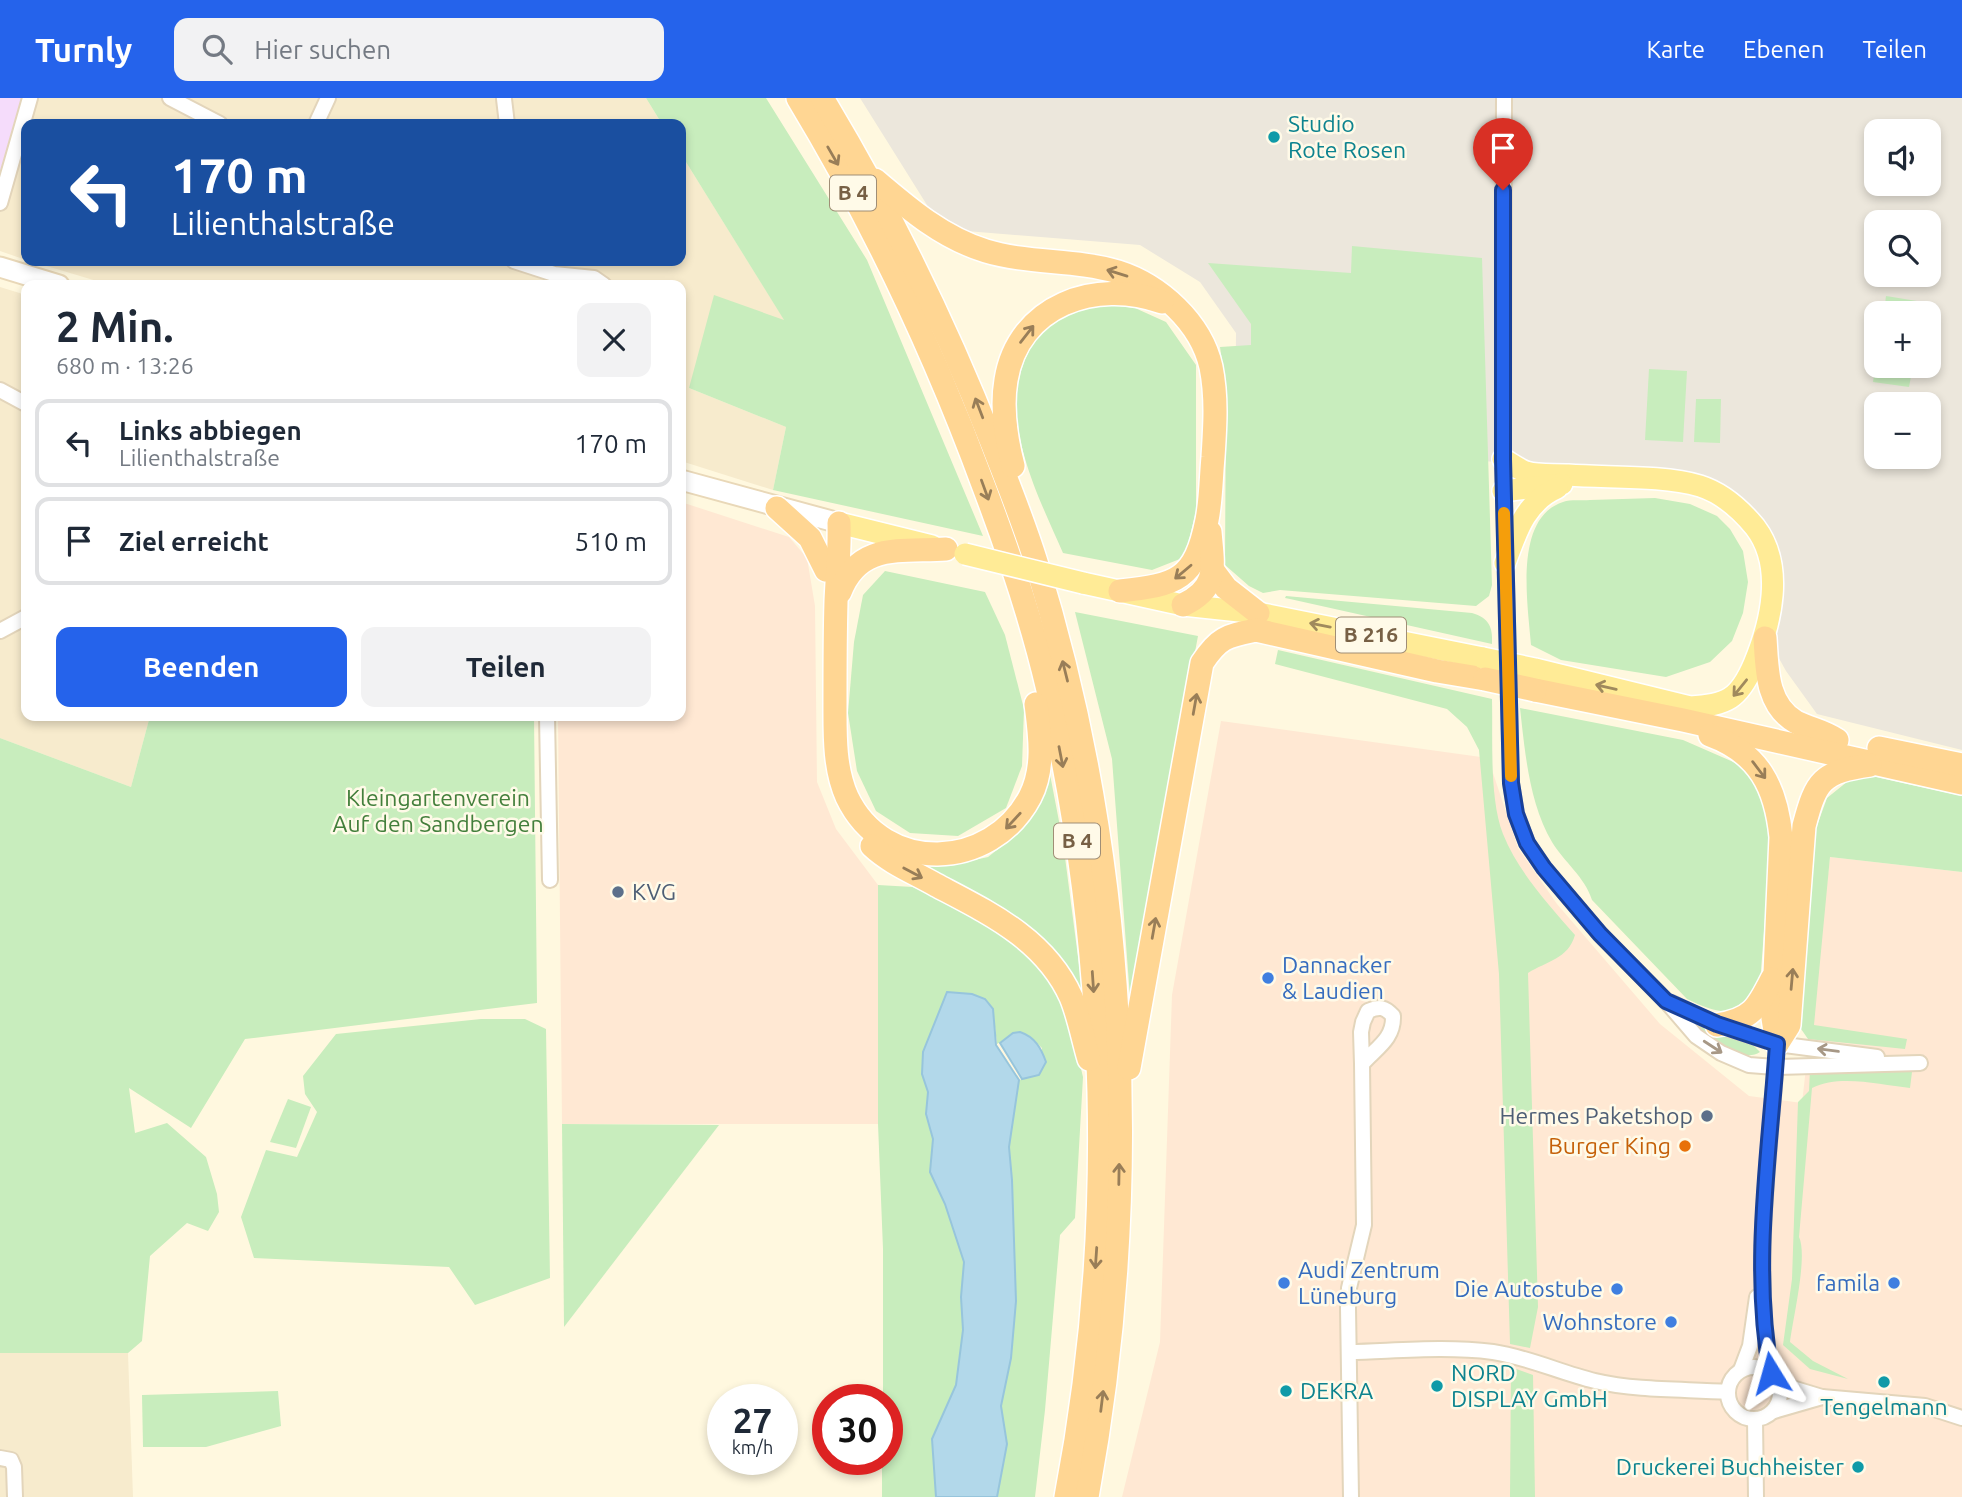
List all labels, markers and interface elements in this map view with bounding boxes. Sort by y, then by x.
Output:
search box [174,18,664,81]
icon: search [198,30,236,68]
text: Turnly [35,31,132,68]
text: Hier suchen [254,35,391,64]
text: Karte [1646,36,1705,63]
text: Ebenen [1743,36,1824,63]
text: Teilen [1862,36,1927,63]
place label: Studio Rote Rosen [1288,111,1406,162]
pin [1473,118,1533,190]
map controls [1864,119,1941,469]
button: sound [1864,119,1941,196]
marker: Studio Rote Rosen [1266,129,1282,145]
icon: arrive [1484,129,1522,167]
one-way arrow [826,146,840,166]
icon: left [56,147,147,238]
text: 170 m [171,147,308,202]
road number: B 4 [830,176,876,210]
text: Lilienthalstraße [171,205,395,241]
button: search [1864,210,1941,287]
one-way arrow [1107,266,1129,278]
button: + [1864,301,1941,378]
text: 2 Min. [56,303,174,350]
button: close [577,303,651,377]
one-way arrow [1019,325,1034,343]
text: 680 m · 13:26 [56,353,194,378]
button: − [1864,392,1941,469]
one-way arrow [971,398,984,419]
text: Links abbiegen [119,416,302,445]
icon: left [60,424,98,462]
text: 170 m [575,429,647,458]
text: Lilienthalstraße [119,445,280,470]
one-way arrow [980,478,993,500]
icon: arrive [60,522,98,560]
text: Ziel erreicht [119,527,269,556]
text: 510 m [575,527,647,556]
one-way arrow [1174,564,1192,580]
one-way arrow [1309,618,1332,632]
road number: B 216 [1336,618,1406,652]
button: Beenden [56,627,347,707]
button: Teilen [361,627,651,707]
one-way arrow [1058,660,1071,683]
one-way arrow [1732,679,1748,697]
one-way arrow [1595,680,1618,693]
one-way arrow [1189,694,1202,716]
one-way arrow [1055,745,1069,768]
one-way arrow [1751,760,1766,779]
park label: Kleingartenverein Auf den Sandbergen [332,785,544,836]
one-way arrow [1004,812,1021,829]
road number: B 4 [1054,824,1100,858]
one-way arrow [903,866,923,880]
place label: KVG [632,879,676,904]
marker: KVG [610,884,626,900]
one-way arrow [1148,917,1161,940]
place label: Dannacker & Laudien [1282,952,1392,1003]
one-way arrow [1786,968,1799,991]
marker: Dannacker & Laudien [1260,970,1276,986]
one-way arrow [1087,971,1100,993]
one-way arrow [1702,1041,1722,1055]
one-way arrow [1817,1044,1840,1057]
place label: Hermes Paketshop [1499,1103,1693,1128]
marker: Hermes Paketshop [1699,1108,1715,1124]
place label: Burger King [1548,1133,1671,1158]
marker: Burger King [1677,1138,1693,1154]
one-way arrow [1112,1163,1126,1186]
one-way arrow [1089,1247,1102,1270]
place label: Audi Zentrum Lüneburg [1298,1257,1440,1308]
place label: famila [1816,1270,1880,1295]
marker: Audi Zentrum Lüneburg [1276,1275,1292,1291]
marker: famila [1886,1275,1902,1291]
place label: Die Autostube [1454,1276,1603,1301]
marker: Die Autostube [1609,1281,1625,1297]
place label: Wohnstore [1543,1309,1657,1334]
marker: Wohnstore [1663,1314,1679,1330]
position arrow [1734,1336,1808,1410]
place label: NORD DISPLAY GmbH [1451,1360,1608,1411]
marker: Tengelmann [1876,1374,1892,1390]
place label: DEKRA [1300,1378,1373,1403]
marker: NORD DISPLAY GmbH [1429,1378,1445,1394]
marker: DEKRA [1278,1383,1294,1399]
speed limit sign: 30 [812,1384,903,1475]
one-way arrow [1096,1390,1109,1413]
place label: Tengelmann [1820,1394,1948,1419]
text: 27 [733,1400,772,1440]
text: km/h [732,1437,773,1457]
place label: Druckerei Buchheister [1616,1454,1844,1479]
marker: Druckerei Buchheister [1850,1459,1866,1475]

